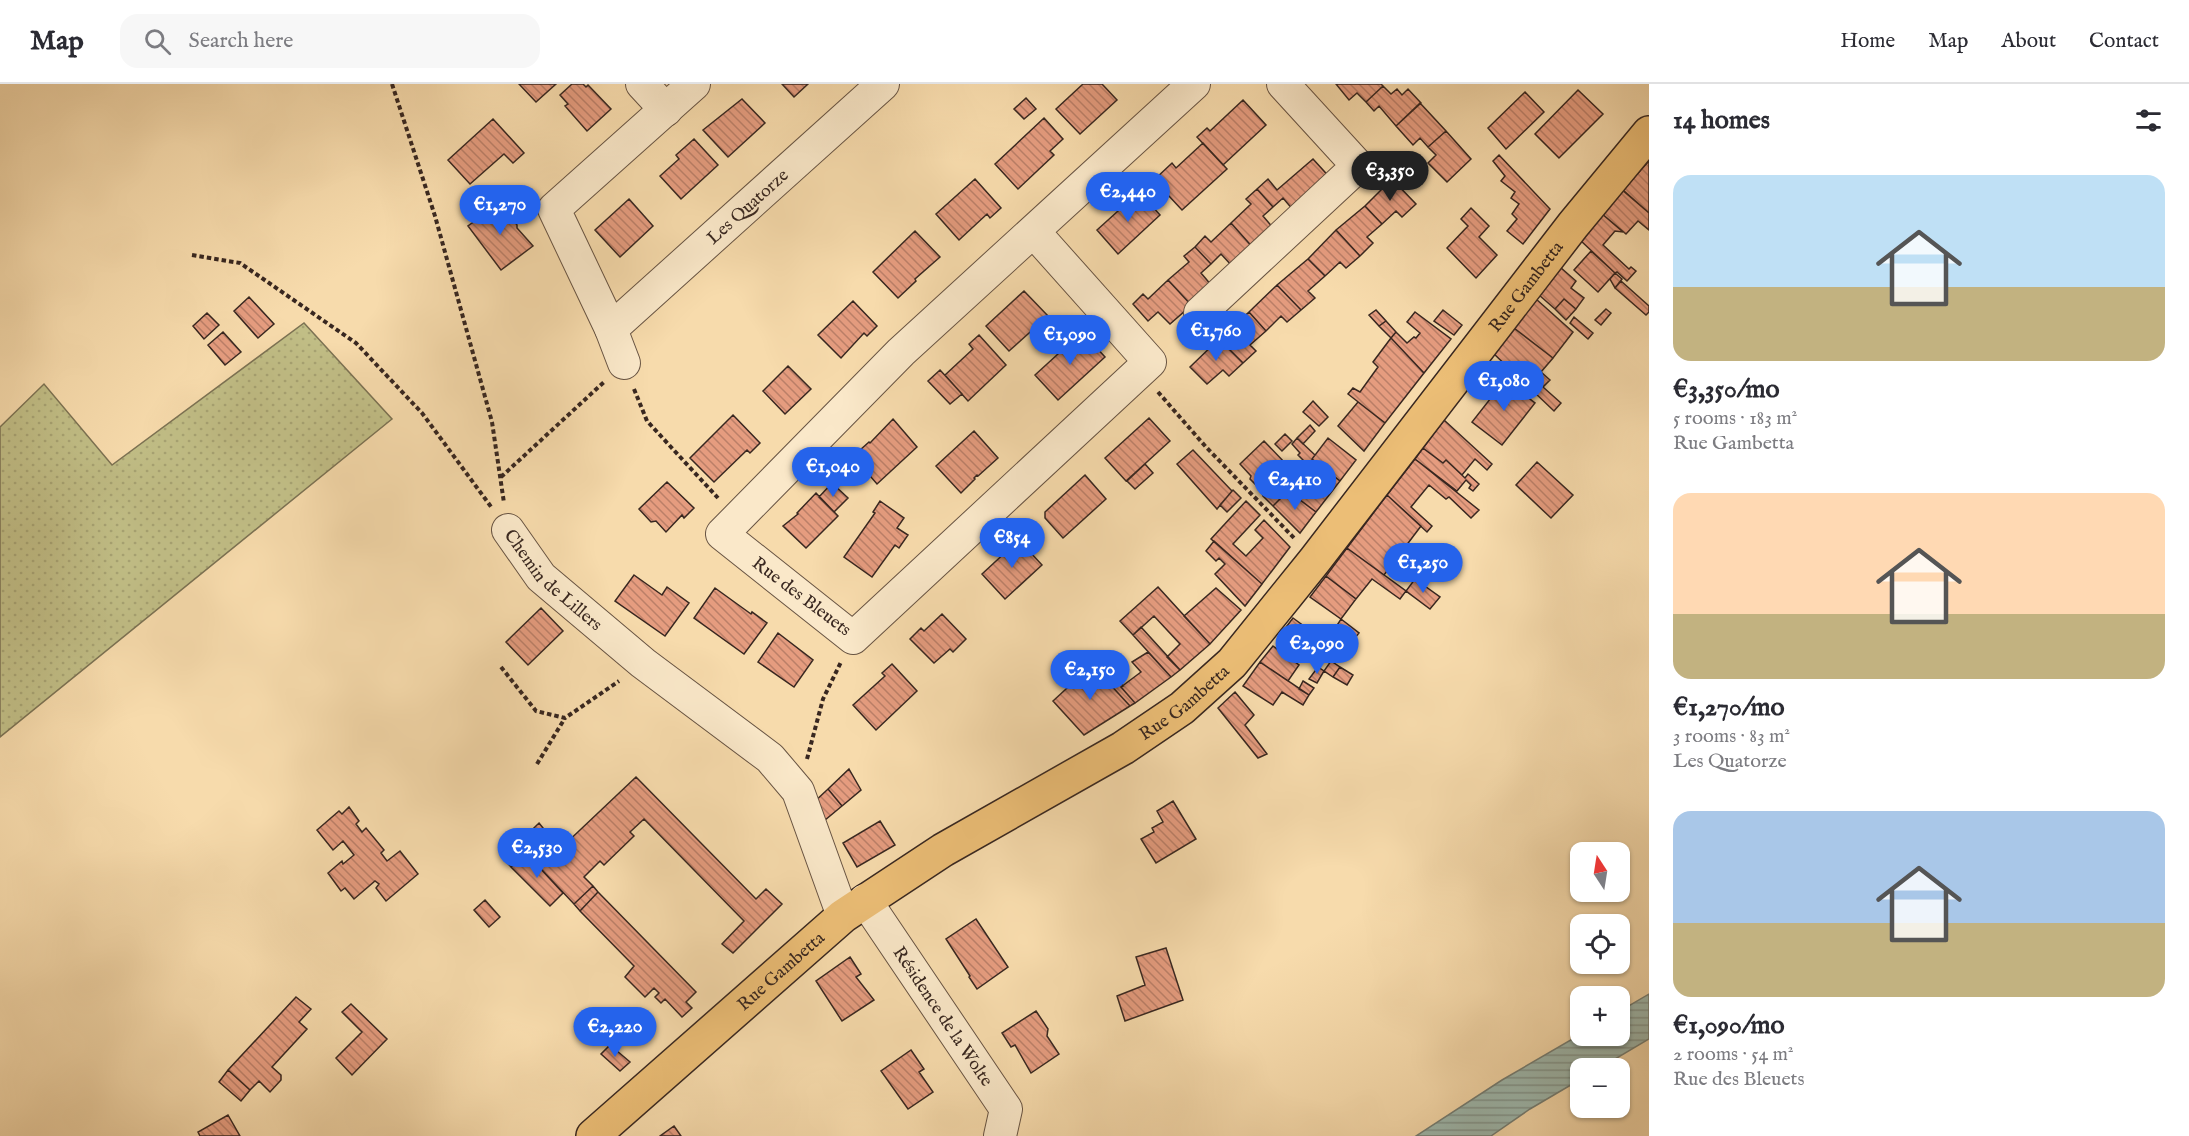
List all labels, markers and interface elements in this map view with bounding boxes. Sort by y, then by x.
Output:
search box [120,14,540,68]
text: Map [30,24,84,59]
icon: search [141,25,174,58]
text: Search here [189,27,293,55]
text: Home [1840,28,1895,55]
text: Map [1928,28,1968,55]
text: About [2001,28,2056,55]
text: Contact [2089,28,2159,55]
text: 14 homes [1673,104,1770,137]
icon: filters [2132,104,2165,137]
pin: €3,350 [1341,151,1439,202]
text: €3,350 [1366,158,1414,183]
street label: Les Quatorze [703,165,794,250]
pin: €2,440 [1079,172,1177,223]
text: €2,440 [1100,179,1156,204]
pin: €1,270 [451,185,549,236]
text: €1,270 [474,192,526,217]
icon: home [1865,214,1973,322]
street label: Rue Gambetta [1485,237,1570,337]
pin: €1,760 [1167,311,1265,362]
pin: €1,090 [1021,315,1119,366]
text: €1,760 [1190,318,1242,343]
text: €1,090 [1044,322,1096,347]
pin: €1,080 [1455,361,1553,412]
text: €1,080 [1478,368,1530,393]
text: €3,350/mo [1673,373,1780,406]
text: 5 rooms · 183 m² [1673,406,1797,431]
text: Rue Gambetta [1673,431,1794,456]
pin: €1,040 [784,447,882,498]
text: €1,040 [806,454,860,479]
pin: €2,410 [1246,460,1344,511]
text: €2,410 [1268,467,1322,492]
pin: €854 [976,518,1048,569]
street label: Chemin de Lillers [498,525,607,637]
text: €854 [994,525,1030,550]
icon: home [1865,532,1973,640]
pin: €1,250 [1374,543,1472,594]
text: €1,250 [1398,550,1448,575]
street label: Rue des Bleuets [747,552,855,642]
pin: €2,090 [1268,624,1366,675]
text: €2,090 [1290,631,1344,656]
pin: €2,150 [1041,650,1139,701]
text: €2,150 [1065,657,1115,682]
street label: Rue Gambetta [1135,661,1235,747]
text: €1,270/mo [1673,691,1785,724]
text: 3 rooms · 83 m² [1673,724,1790,749]
text: Les Quatorze [1673,749,1787,774]
pin: €2,530 [488,828,586,879]
text: €2,530 [512,835,562,860]
north arrow [1570,842,1630,902]
map controls [1570,842,1630,1118]
icon: home [1865,850,1973,958]
button: locate [1570,914,1630,974]
street label: Rue Gambetta [733,927,830,1017]
street label: Résidence de la Wolte [887,942,997,1091]
button: + [1570,986,1630,1046]
pin: €2,220 [566,1007,664,1058]
text: €1,090/mo [1673,1009,1785,1042]
text: €2,220 [587,1014,643,1039]
text: 2 rooms · 54 m² [1673,1042,1794,1067]
button: − [1570,1058,1630,1118]
text: Rue des Bleuets [1673,1067,1805,1092]

